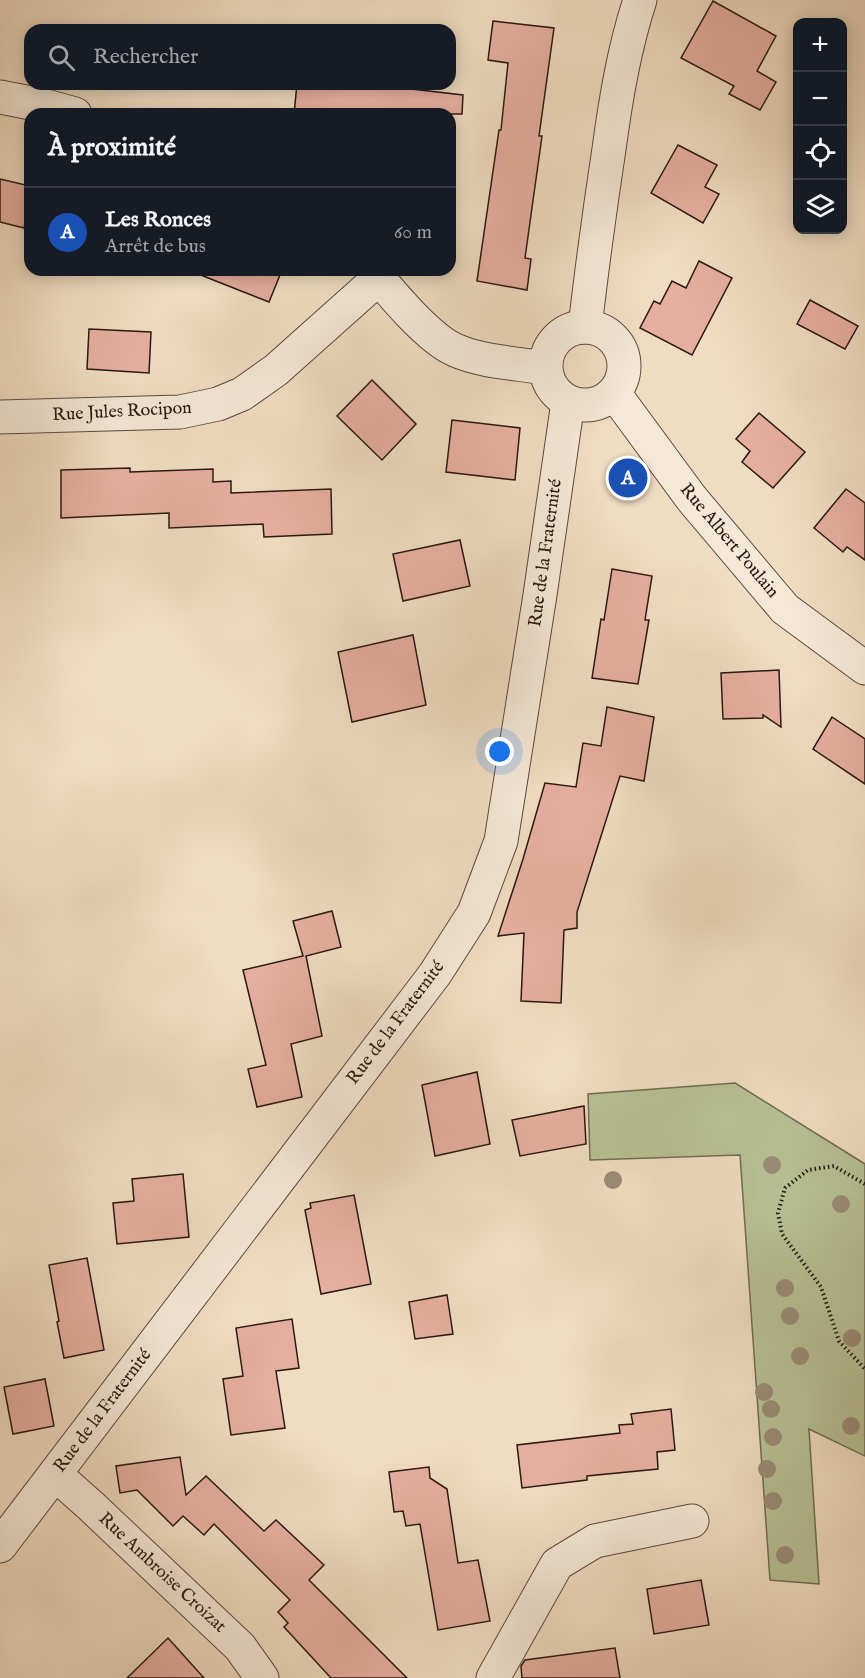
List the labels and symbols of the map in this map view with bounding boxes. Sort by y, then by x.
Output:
street label: Rue Jules Rocipon [52,397,193,427]
pin: A [608,456,648,500]
street label: Rue de la Fraternité [524,478,568,628]
street label: Rue Albert Poulain [674,479,784,603]
your location [485,737,514,766]
street label: Rue de la Fraternité [342,957,450,1089]
street label: Rue de la Fraternité [49,1345,157,1477]
street label: Rue Ambroise Croizat [93,1508,231,1638]

